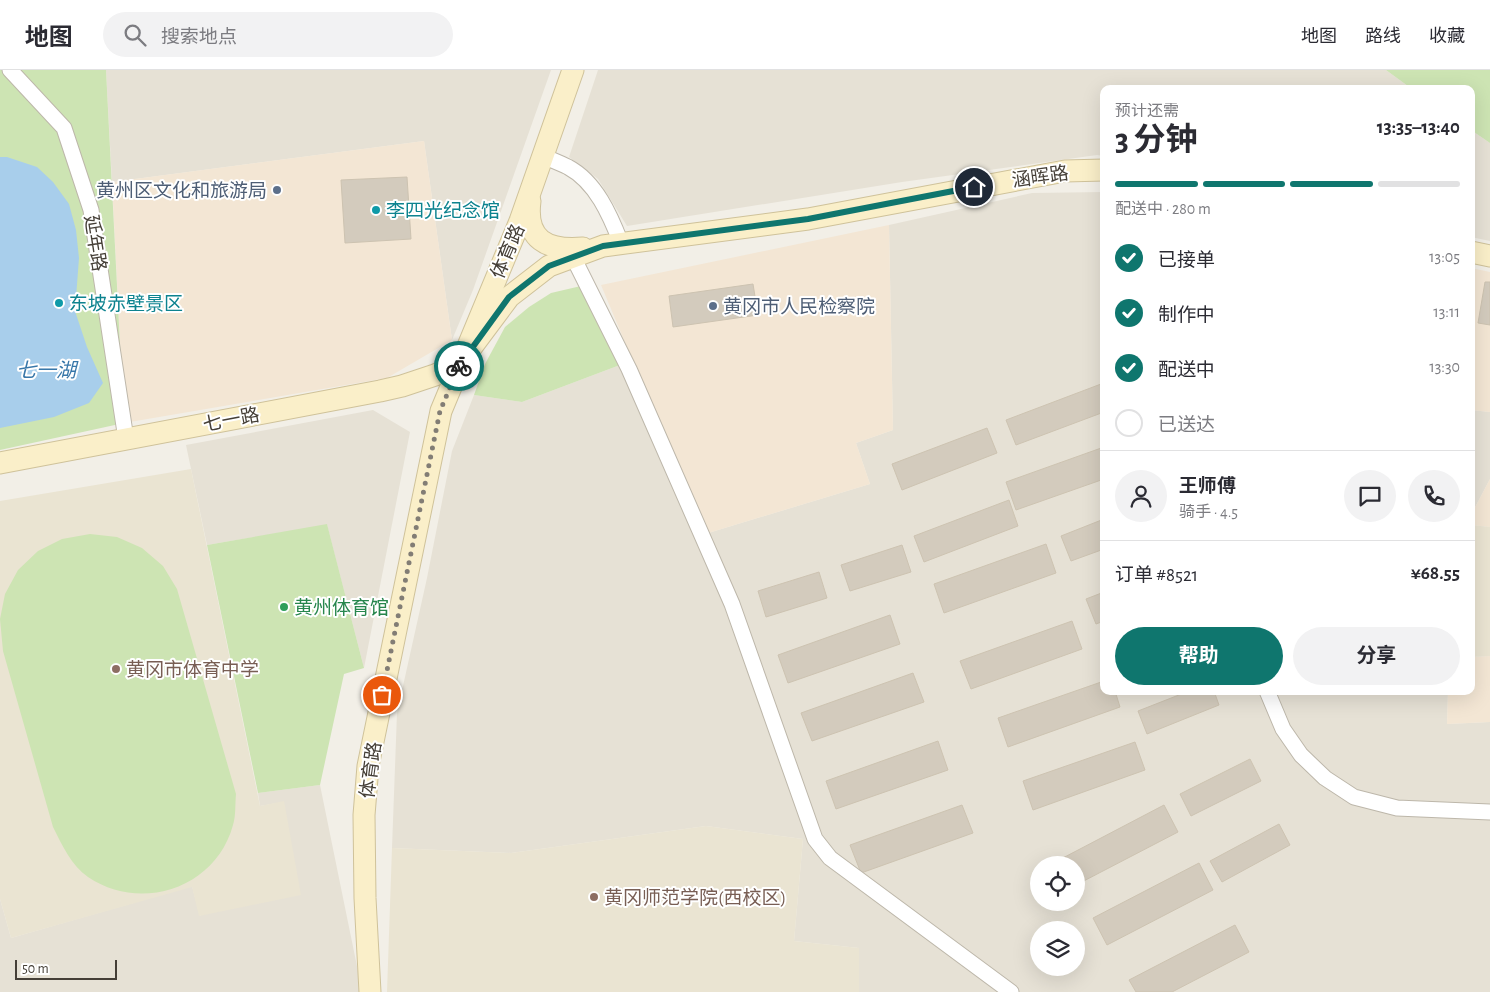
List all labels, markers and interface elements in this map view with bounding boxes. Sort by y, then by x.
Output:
search box [103,12,453,57]
icon: search [121,21,149,49]
text: 地图 [25,26,73,50]
text: 搜索地点 [161,28,237,47]
text: 地图 [1301,28,1337,46]
text: 路线 [1365,28,1401,46]
text: 收藏 [1429,28,1465,46]
text: 预计还需 [1115,103,1179,119]
text: 13:35–13:40 [1377,118,1460,137]
text: 3 分钟 [1115,124,1198,156]
street label: 涵晖路 [1011,163,1070,191]
pin [953,166,995,208]
icon: home [960,173,988,201]
place label: 黄州区文化和旅游局 [96,180,267,201]
marker: 黄州区文化和旅游局 [271,184,283,196]
place label: 李四光纪念馆 [386,200,500,221]
text: 配送中 · 280 m [1115,201,1211,217]
marker: 李四光纪念馆 [370,204,382,216]
street label: 延年路 [81,213,110,273]
street label: 体育路 [487,221,528,282]
icon: check [1115,244,1143,272]
text: 13:05 [1429,249,1460,265]
text: 已接单 [1158,251,1215,270]
place label: 东坡赤壁景区 [69,293,183,314]
place label: 黄冈市人民检察院 [723,296,875,317]
marker: 东坡赤壁景区 [53,297,65,309]
icon: check [1115,299,1143,327]
marker: 黄冈市人民检察院 [707,300,719,312]
text: 13:11 [1433,304,1460,320]
text: 制作中 [1158,306,1215,325]
courier [434,341,484,391]
icon: bike [445,352,473,380]
icon: check [1115,354,1143,382]
text: 13:30 [1429,359,1460,375]
water label: 七一湖 [16,360,79,381]
text: 配送中 [1158,361,1215,380]
street label: 七一路 [201,405,261,435]
text: 已送达 [1158,416,1215,435]
button: person [1115,470,1167,522]
button: chat [1344,470,1396,522]
button: phone [1408,470,1460,522]
text: 王师傅 [1179,477,1236,496]
text: 骑手 · 4.5 [1179,504,1238,520]
text: ¥68.55 [1411,564,1460,583]
text: 订单 #8521 [1115,566,1198,585]
place label: 黄州体育馆 [294,597,389,618]
marker: 黄州体育馆 [278,601,290,613]
button: 帮助 [1115,627,1283,685]
button: 分享 [1293,627,1460,685]
place label: 黄冈市体育中学 [126,659,259,680]
marker: 黄冈市体育中学 [110,663,122,675]
pin [361,674,403,716]
icon: bag [368,681,396,709]
street label: 体育路 [356,740,385,800]
map controls [1030,856,1085,976]
button: locate [1030,856,1085,911]
place label: 黄冈师范学院(西校区) [604,887,786,908]
marker: 黄冈师范学院(西校区) [588,891,600,903]
button: layers [1030,921,1085,976]
scale bar [15,957,118,980]
text: 50 m [22,962,49,976]

